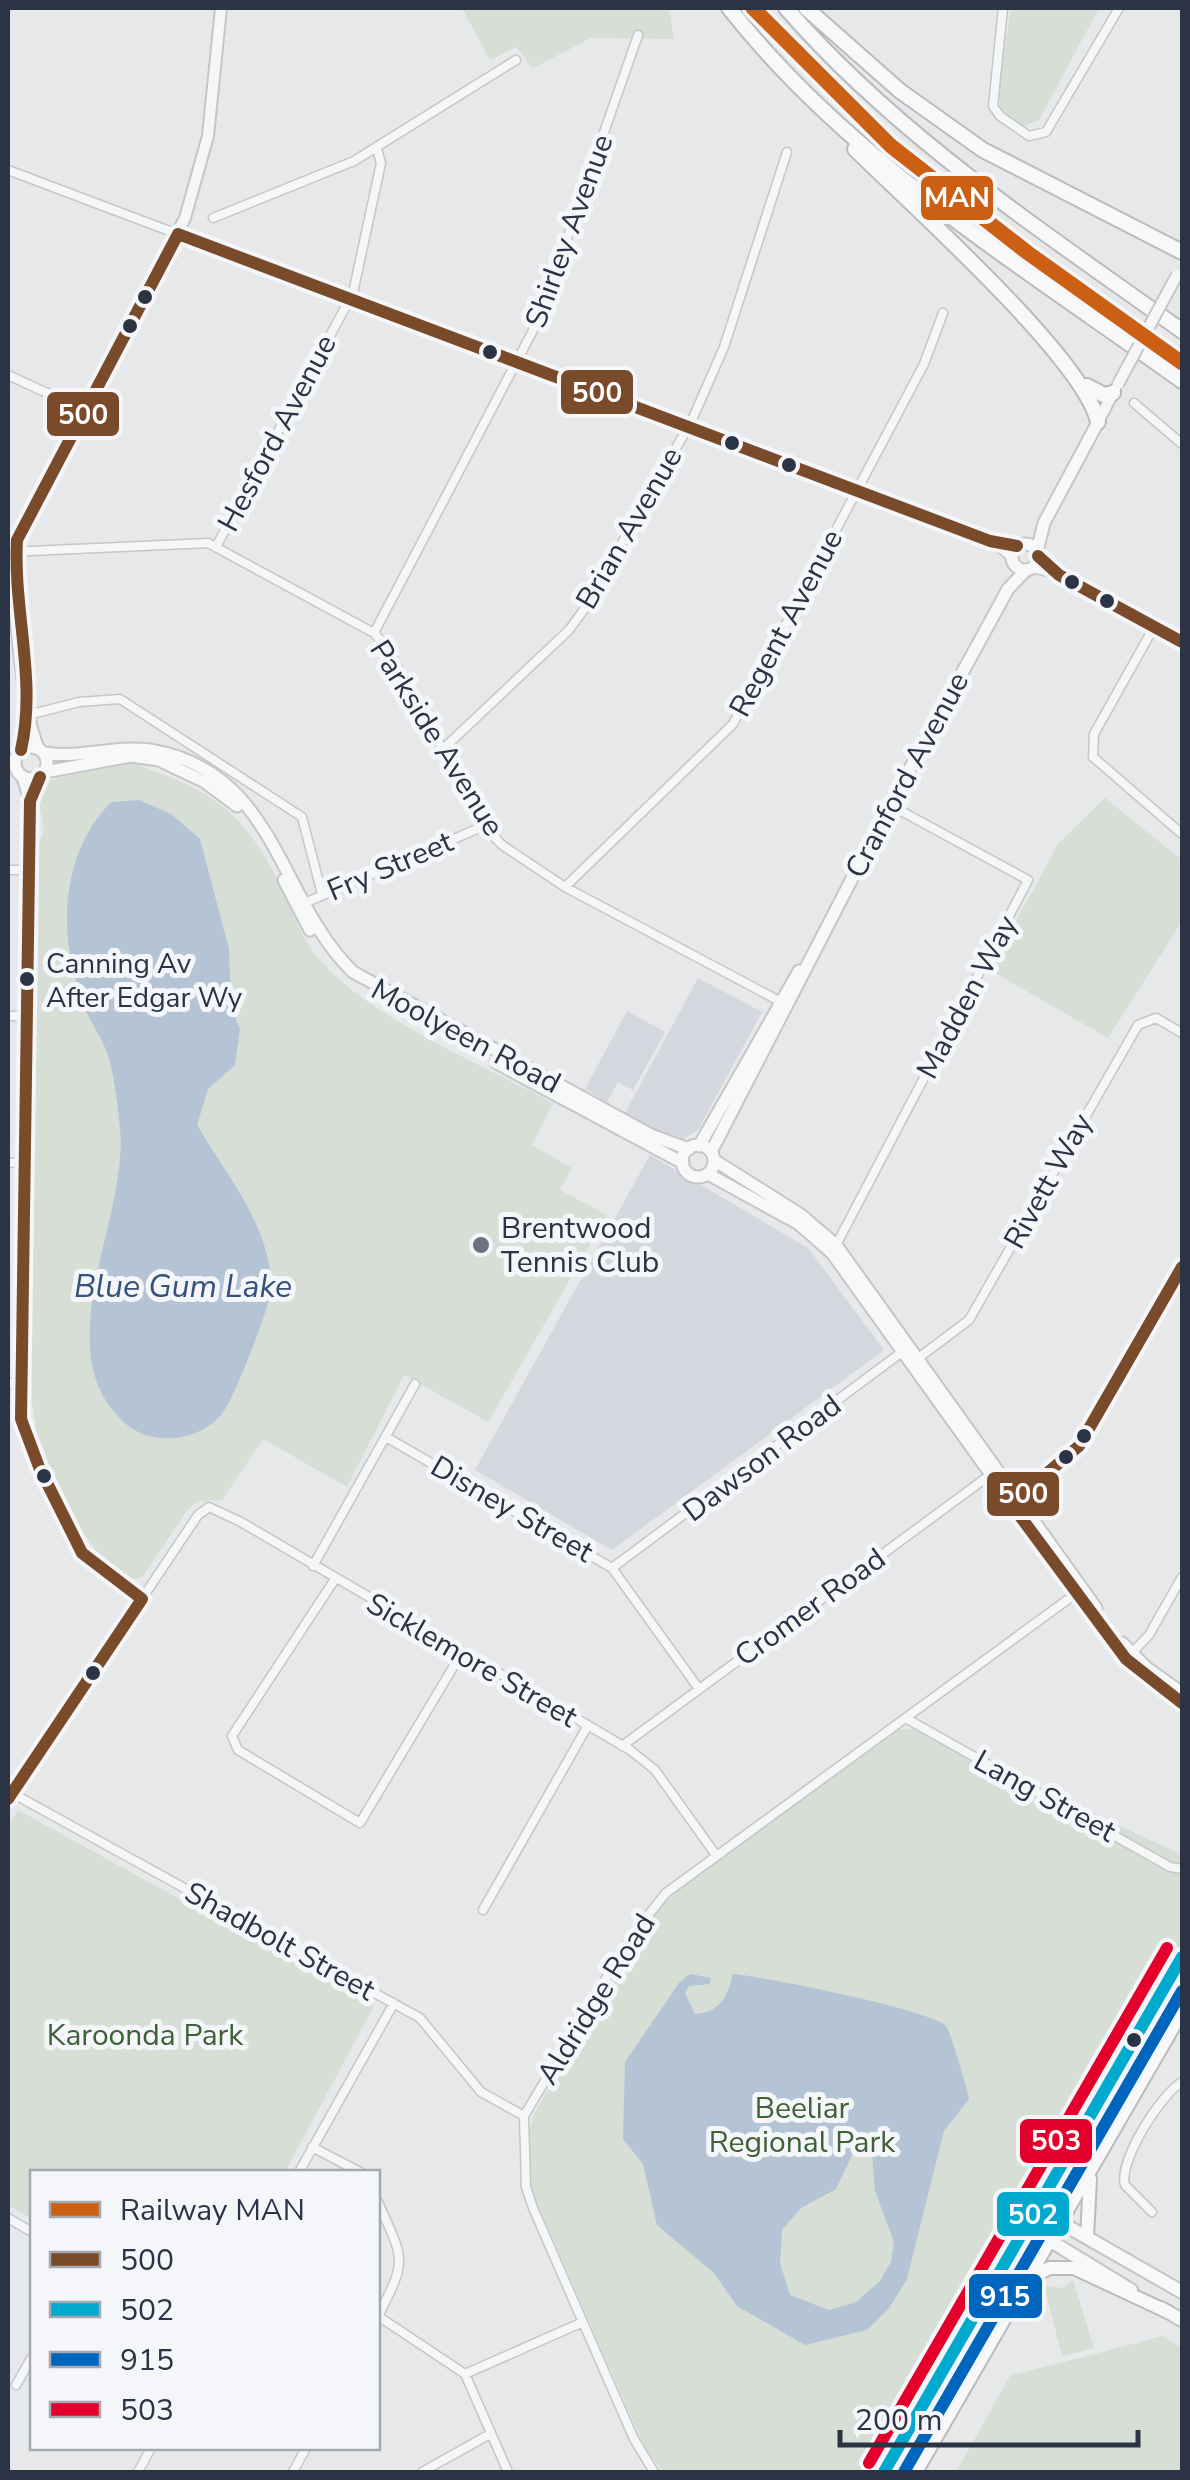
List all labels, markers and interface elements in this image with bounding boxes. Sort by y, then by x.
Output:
street label: Shirley Avenue [516,129,623,334]
line badge: MAN [919,174,995,222]
text: MAN [924,179,990,217]
unlabelled marker [135,287,155,307]
unlabelled marker [120,316,140,336]
street label: Hesford Avenue [208,328,347,539]
unlabelled marker [480,342,500,362]
line badge: 500 [559,368,635,416]
text: 500 [572,374,622,412]
line badge: 500 [45,390,121,438]
text: 500 [58,396,108,434]
unlabelled marker [722,433,742,453]
street label: Brian Avenue [566,440,692,617]
unlabelled marker [779,455,799,475]
street label: Regent Avenue [720,522,853,724]
unlabelled marker [1062,572,1082,592]
unlabelled marker [1097,591,1117,611]
street label: Parkside Avenue [360,632,513,844]
street label: Cranford Avenue [836,665,979,885]
street label: Fry Street [321,821,460,911]
street label: Madden Way [907,908,1028,1086]
place label: Canning Av After Edgar Wy [46,945,243,1017]
marker: Canning Av After Edgar Wy [17,969,37,989]
street label: Moolyeen Road [364,969,568,1104]
street label: Rivett Way [994,1106,1103,1256]
place label: Brentwood Tennis Club [501,1208,659,1283]
marker: Brentwood Tennis Club [470,1234,492,1256]
water label: Blue Gum Lake [74,1265,292,1308]
street label: Dawson Road [675,1385,850,1532]
unlabelled marker [1074,1426,1094,1446]
street label: Disney Street [423,1446,601,1573]
unlabelled marker [1056,1447,1076,1467]
unlabelled marker [34,1466,54,1486]
line badge: 500 [985,1470,1061,1518]
text: 500 [998,1475,1048,1513]
street label: Cromer Road [727,1539,894,1676]
street label: Sicklemore Street [359,1583,585,1738]
unlabelled marker [83,1663,103,1683]
street label: Lang Street [966,1741,1124,1853]
street label: Shadbolt Street [177,1872,383,2011]
street label: Aldridge Road [528,1906,665,2093]
park label: Karoonda Park [47,2015,244,2056]
unlabelled marker [1124,2030,1144,2050]
park label: Beeliar Regional Park [709,2088,896,2163]
line badge: 503 [1018,2117,1094,2165]
text: 503 [1031,2122,1081,2160]
legend [30,2170,380,2450]
text: Railway MAN [120,2190,305,2231]
line badge: 502 [995,2190,1071,2238]
text: 502 [1008,2196,1058,2234]
text: 500 [120,2240,174,2281]
line badge: 915 [967,2272,1044,2320]
text: 915 [980,2278,1030,2316]
text: 502 [120,2290,174,2331]
text: 915 [120,2340,174,2381]
scale bar [840,2385,1138,2447]
text: 503 [120,2390,174,2431]
text: 200 m [855,2400,942,2441]

